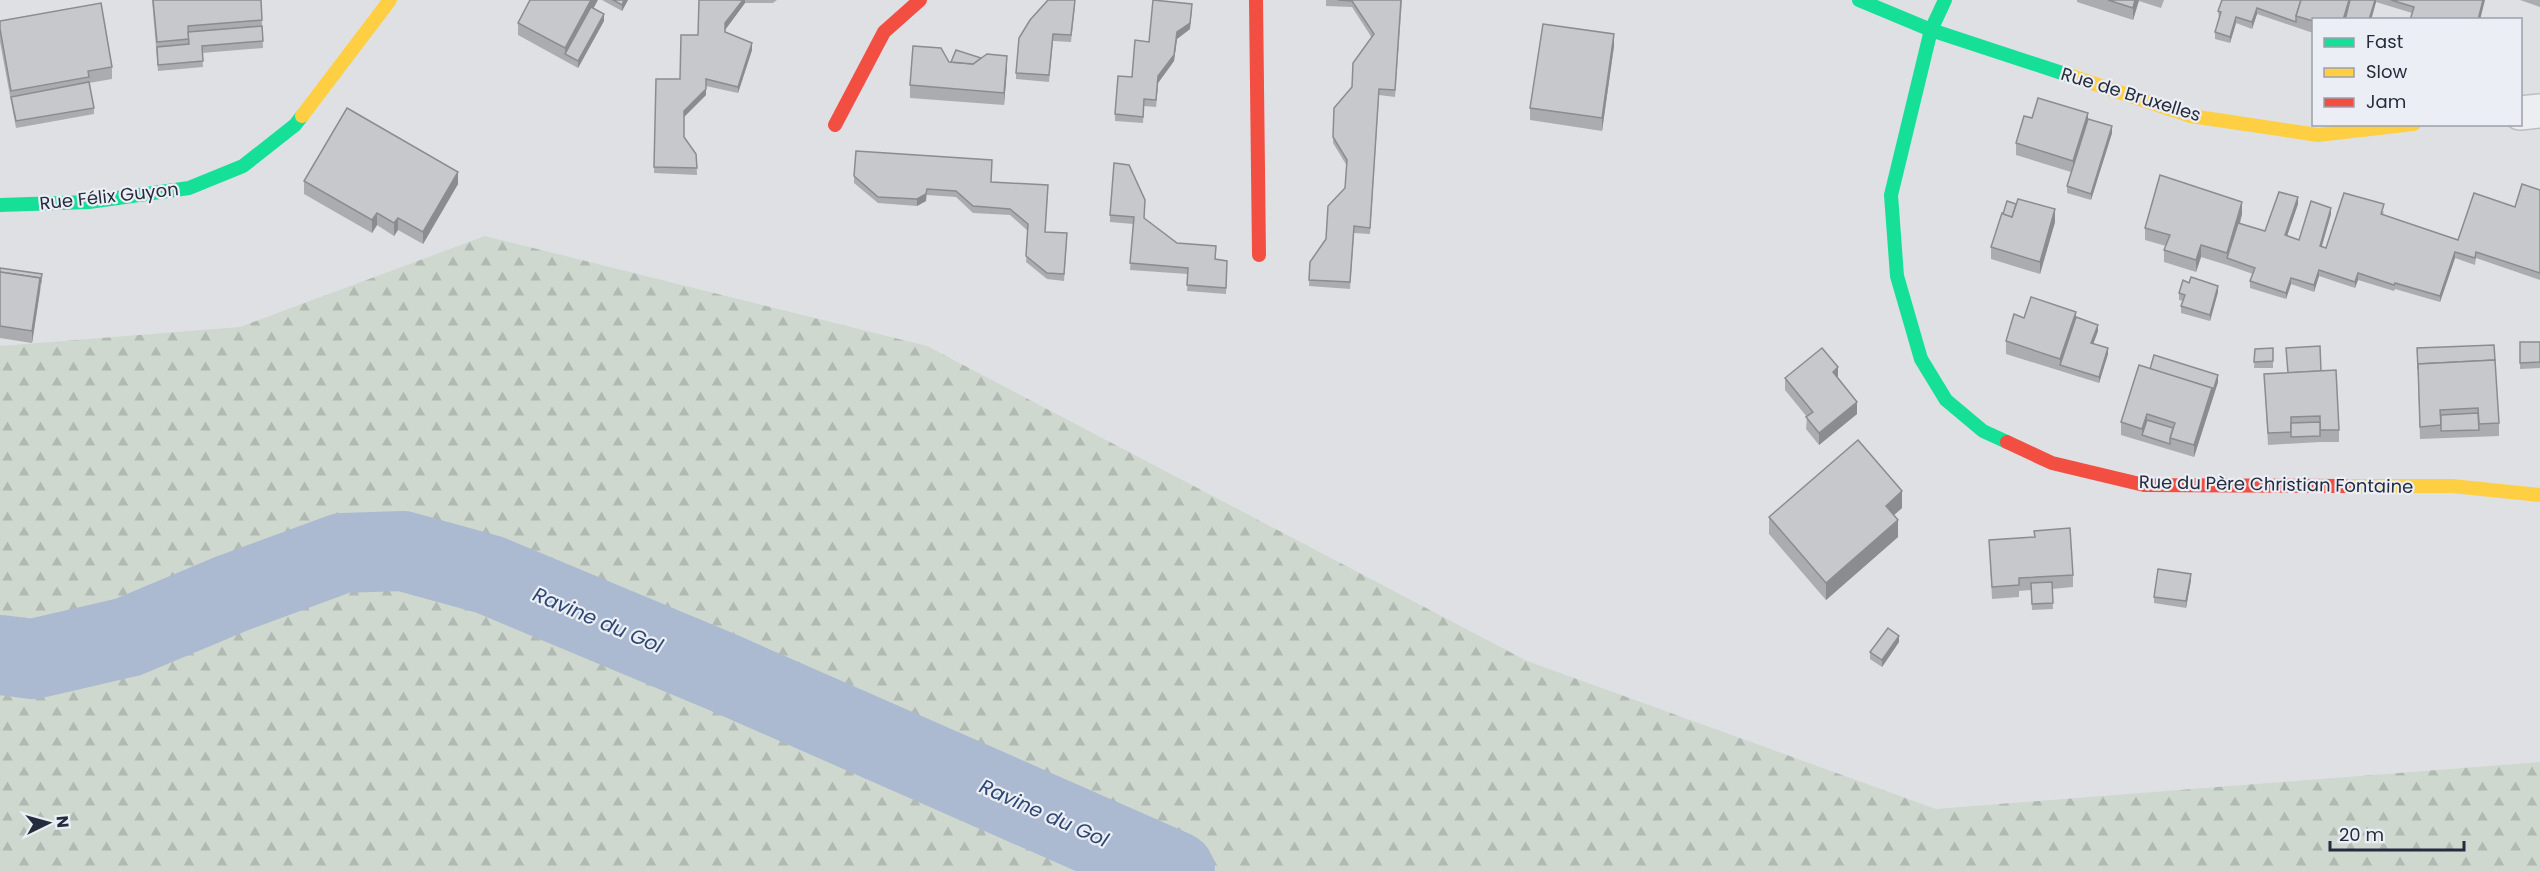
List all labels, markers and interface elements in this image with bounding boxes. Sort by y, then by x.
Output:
legend [2312,18,2522,126]
text: Fast [2366,29,2403,54]
text: Slow [2366,59,2408,84]
street label: Rue de Bruxelles [2058,61,2204,127]
text: Jam [2366,89,2406,114]
street label: Rue Félix Guyon [38,176,180,216]
street label: Rue du Père Christian Fontaine [2139,469,2413,499]
water label: Ravine du Gol [529,580,667,660]
water label: Ravine du Gol [975,772,1113,854]
north arrow [18,793,78,853]
scale bar [2330,814,2464,852]
text: N [50,815,74,829]
text: 20 m [2339,822,2384,847]

